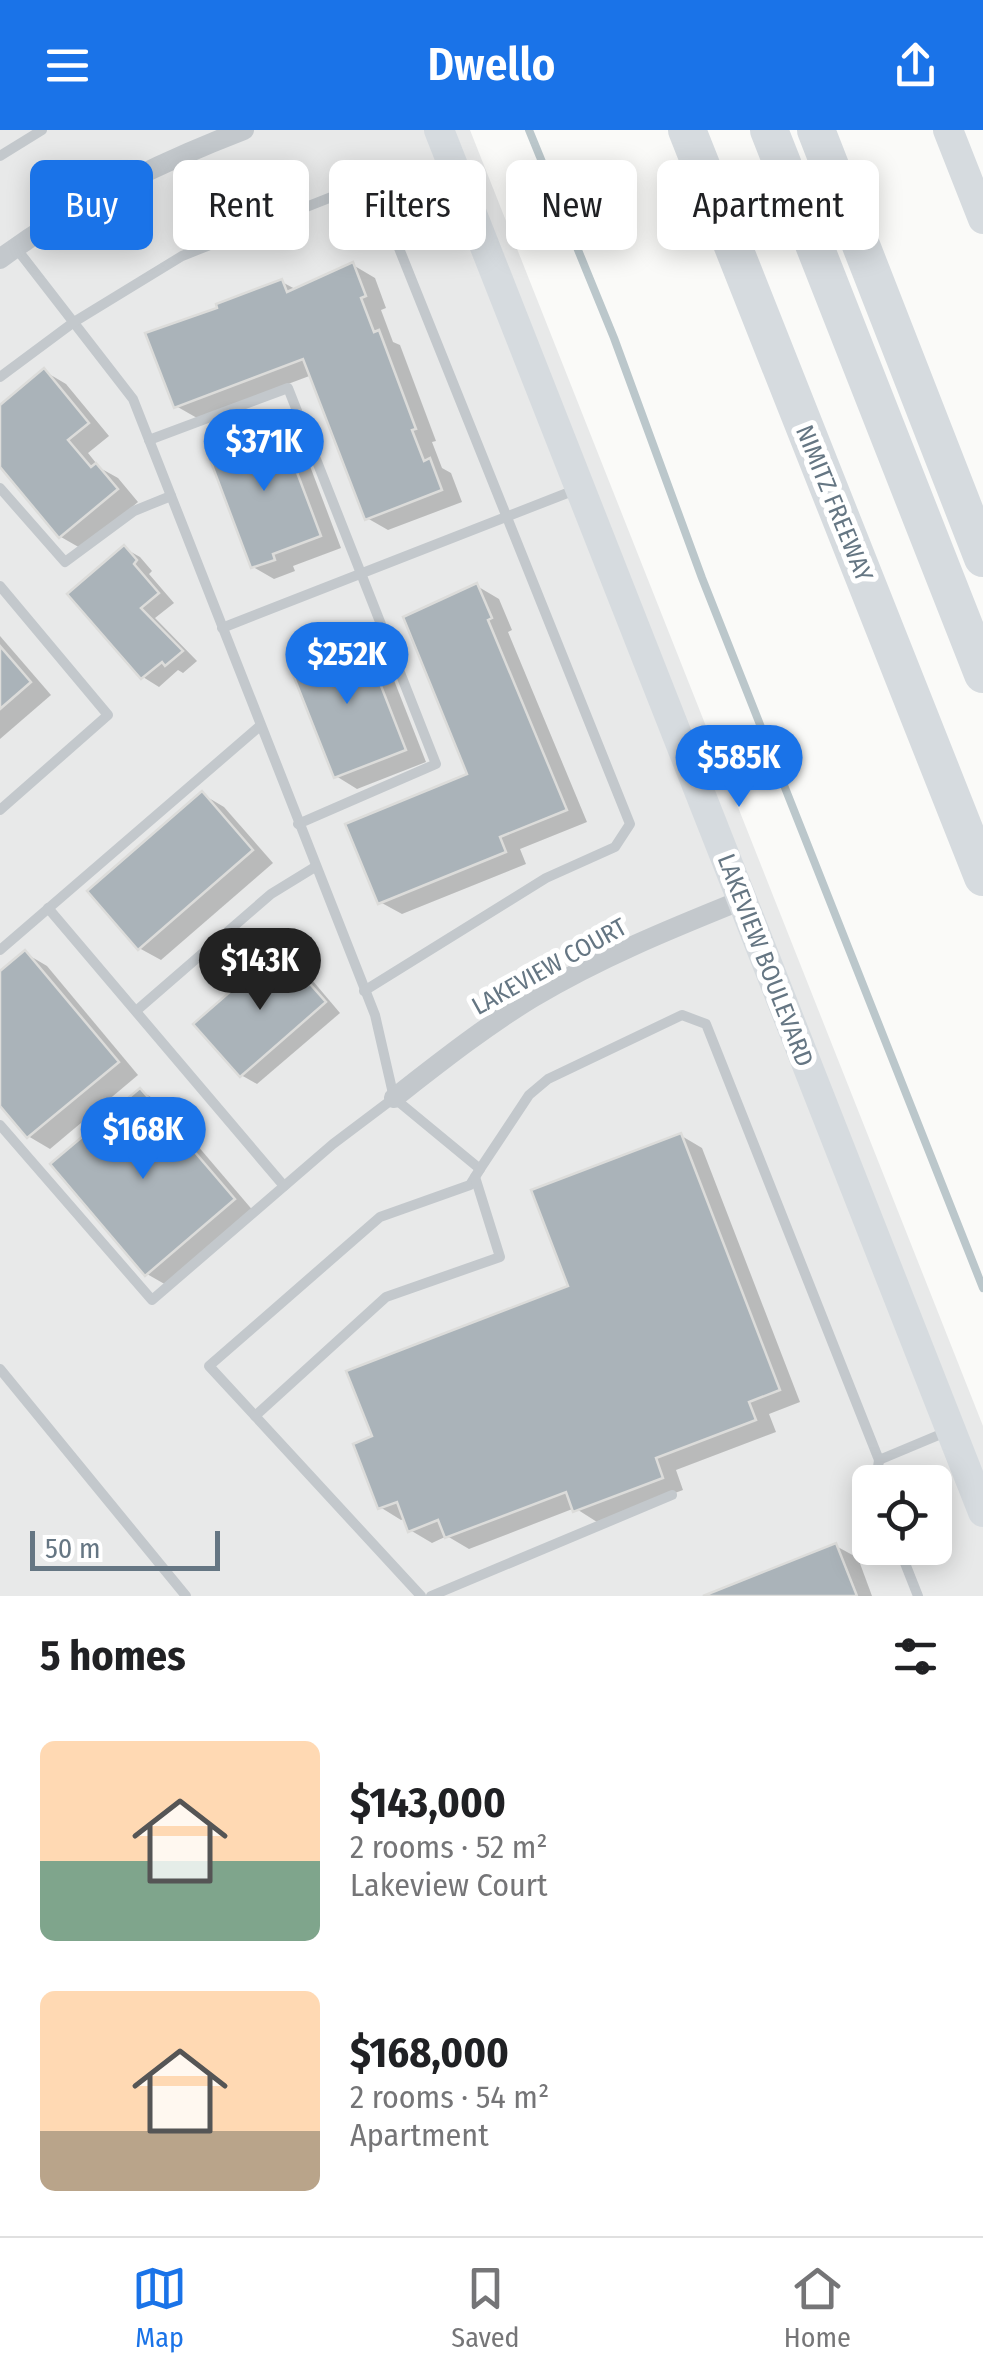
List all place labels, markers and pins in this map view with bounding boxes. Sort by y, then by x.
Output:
pin: $371K [194,409,334,494]
pin: $252K [277,622,417,707]
pin: $585K [669,725,809,810]
pin: $143K [190,928,330,1013]
pin: $168K [73,1097,213,1182]

